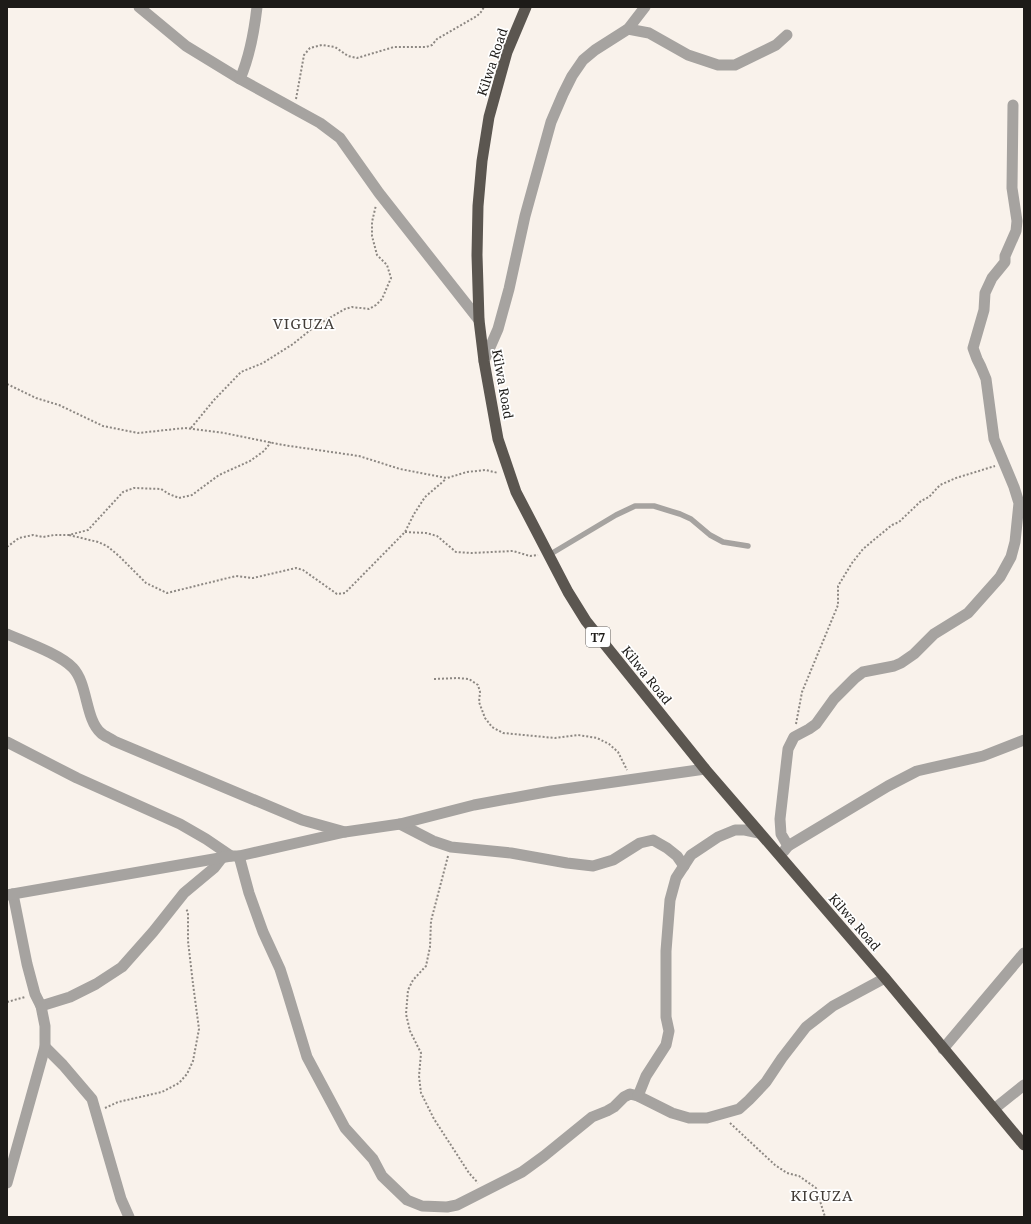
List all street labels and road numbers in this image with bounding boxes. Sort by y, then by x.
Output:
street label: Kilwa Road [473,26,511,98]
street label: Kilwa Road [488,348,518,420]
road number: T7 [586,627,610,647]
street label: Kilwa Road [618,642,676,708]
street label: Kilwa Road [825,889,885,955]

